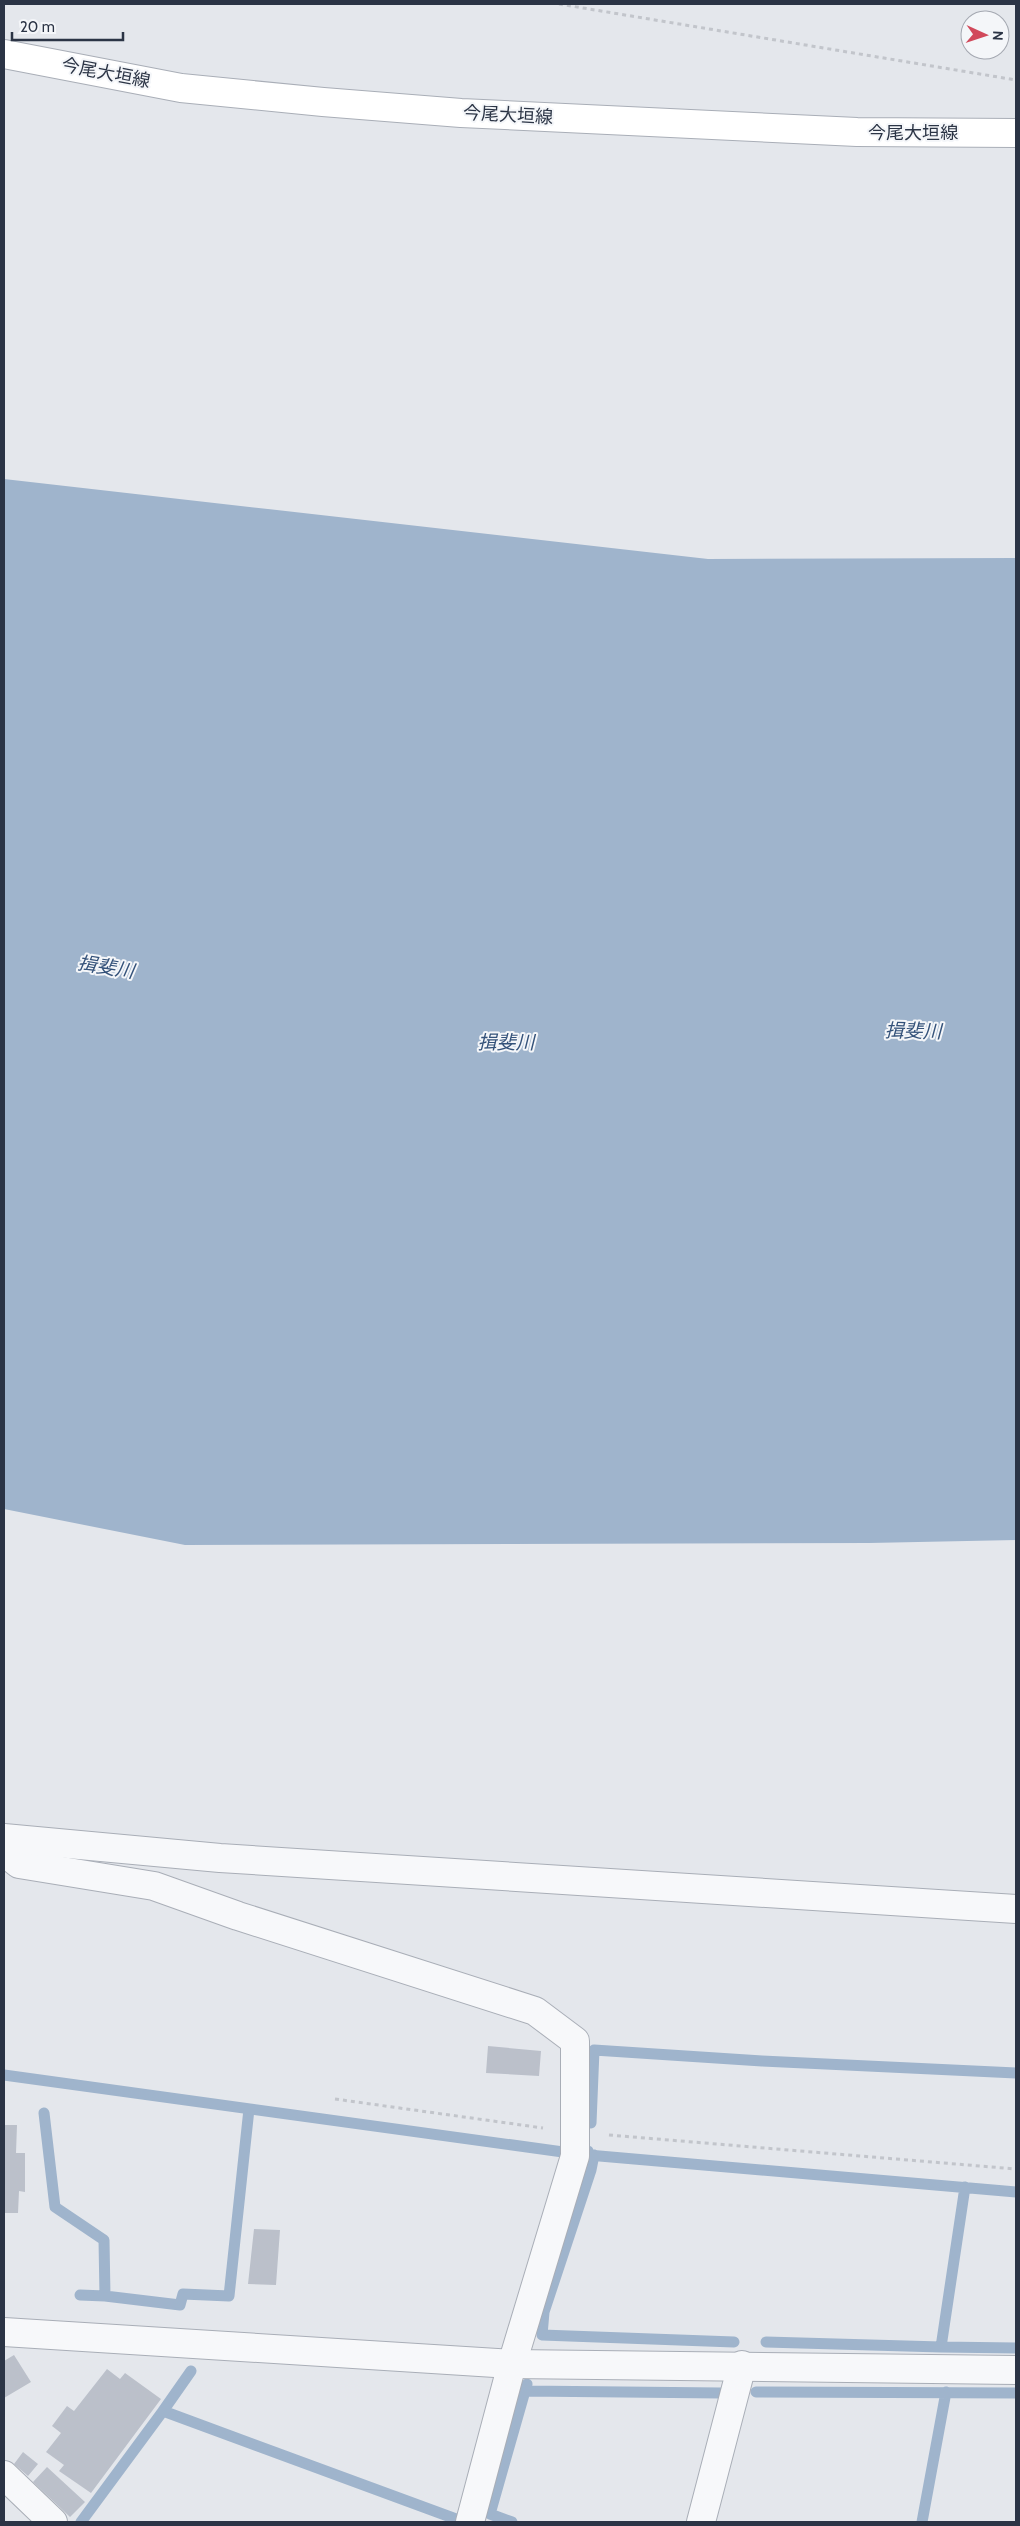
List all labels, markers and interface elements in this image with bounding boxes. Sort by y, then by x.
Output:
scale bar [12,10,124,42]
north arrow [960,10,1010,60]
text: 20 m [20,18,55,36]
text: N [989,30,1007,41]
street label: 今尾大垣線 [60,54,152,92]
street label: 今尾大垣線 [462,102,554,128]
street label: 今尾大垣線 [868,122,958,144]
water label: 揖斐川 [76,951,138,983]
water label: 揖斐川 [884,1019,944,1043]
water label: 揖斐川 [477,1031,536,1054]

